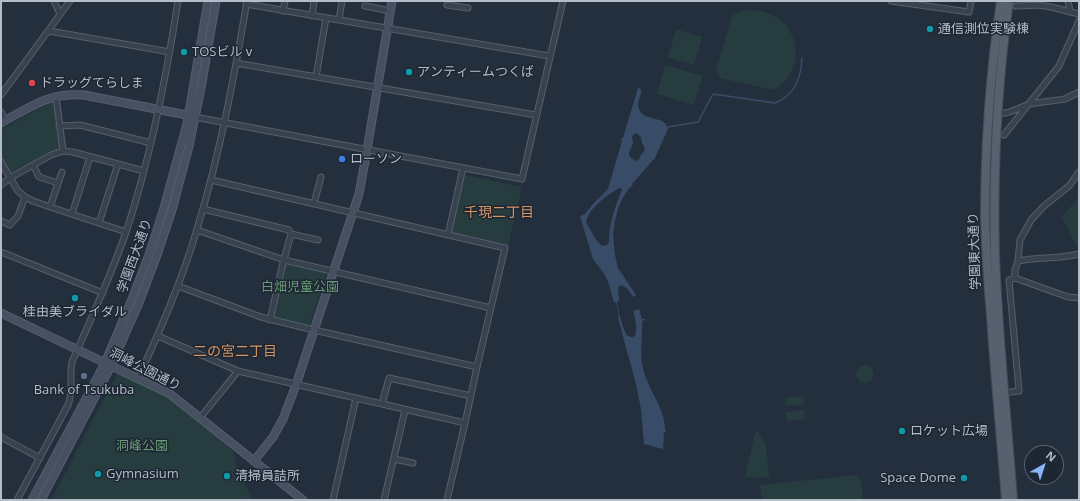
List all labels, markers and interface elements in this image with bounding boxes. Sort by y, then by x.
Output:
place label: 通信測位実験棟 [938,21,1029,37]
marker: 通信測位実験棟 [925,24,935,34]
place label: TOSビルⅴ [192,44,255,60]
marker: TOSビルⅴ [179,47,189,57]
place label: アンティームつくば [417,64,534,80]
marker: アンティームつくば [404,67,414,77]
place label: ドラッグてらしま [40,75,144,91]
marker: ドラッグてらしま [27,78,37,88]
place label: ローソン [350,151,402,167]
marker: ローソン [337,154,347,164]
district label: 千現二丁目 [464,205,534,221]
street label: 学園東大通り [966,212,984,290]
street label: 学園西大通り [114,217,156,295]
park label: 白畑児童公園 [261,279,339,295]
marker: 桂由美ブライダル [70,293,80,303]
place label: 桂由美ブライダル [23,304,127,320]
district label: 二の宮二丁目 [193,344,277,360]
street label: 洞峰公園通り [107,345,183,395]
marker: Bank of Tsukuba [79,371,89,381]
place label: Bank of Tsukuba [34,382,134,398]
place label: ロケット広場 [910,423,988,439]
marker: ロケット広場 [897,426,907,436]
park label: 洞峰公園 [116,438,168,454]
north arrow [1024,445,1064,485]
text: N [1043,447,1059,465]
place label: Gymnasium [106,466,179,482]
place label: 清掃員詰所 [235,468,300,484]
marker: Gymnasium [93,469,103,479]
place label: Space Dome [880,470,956,486]
marker: 清掃員詰所 [222,471,232,481]
marker: Space Dome [959,473,969,483]

